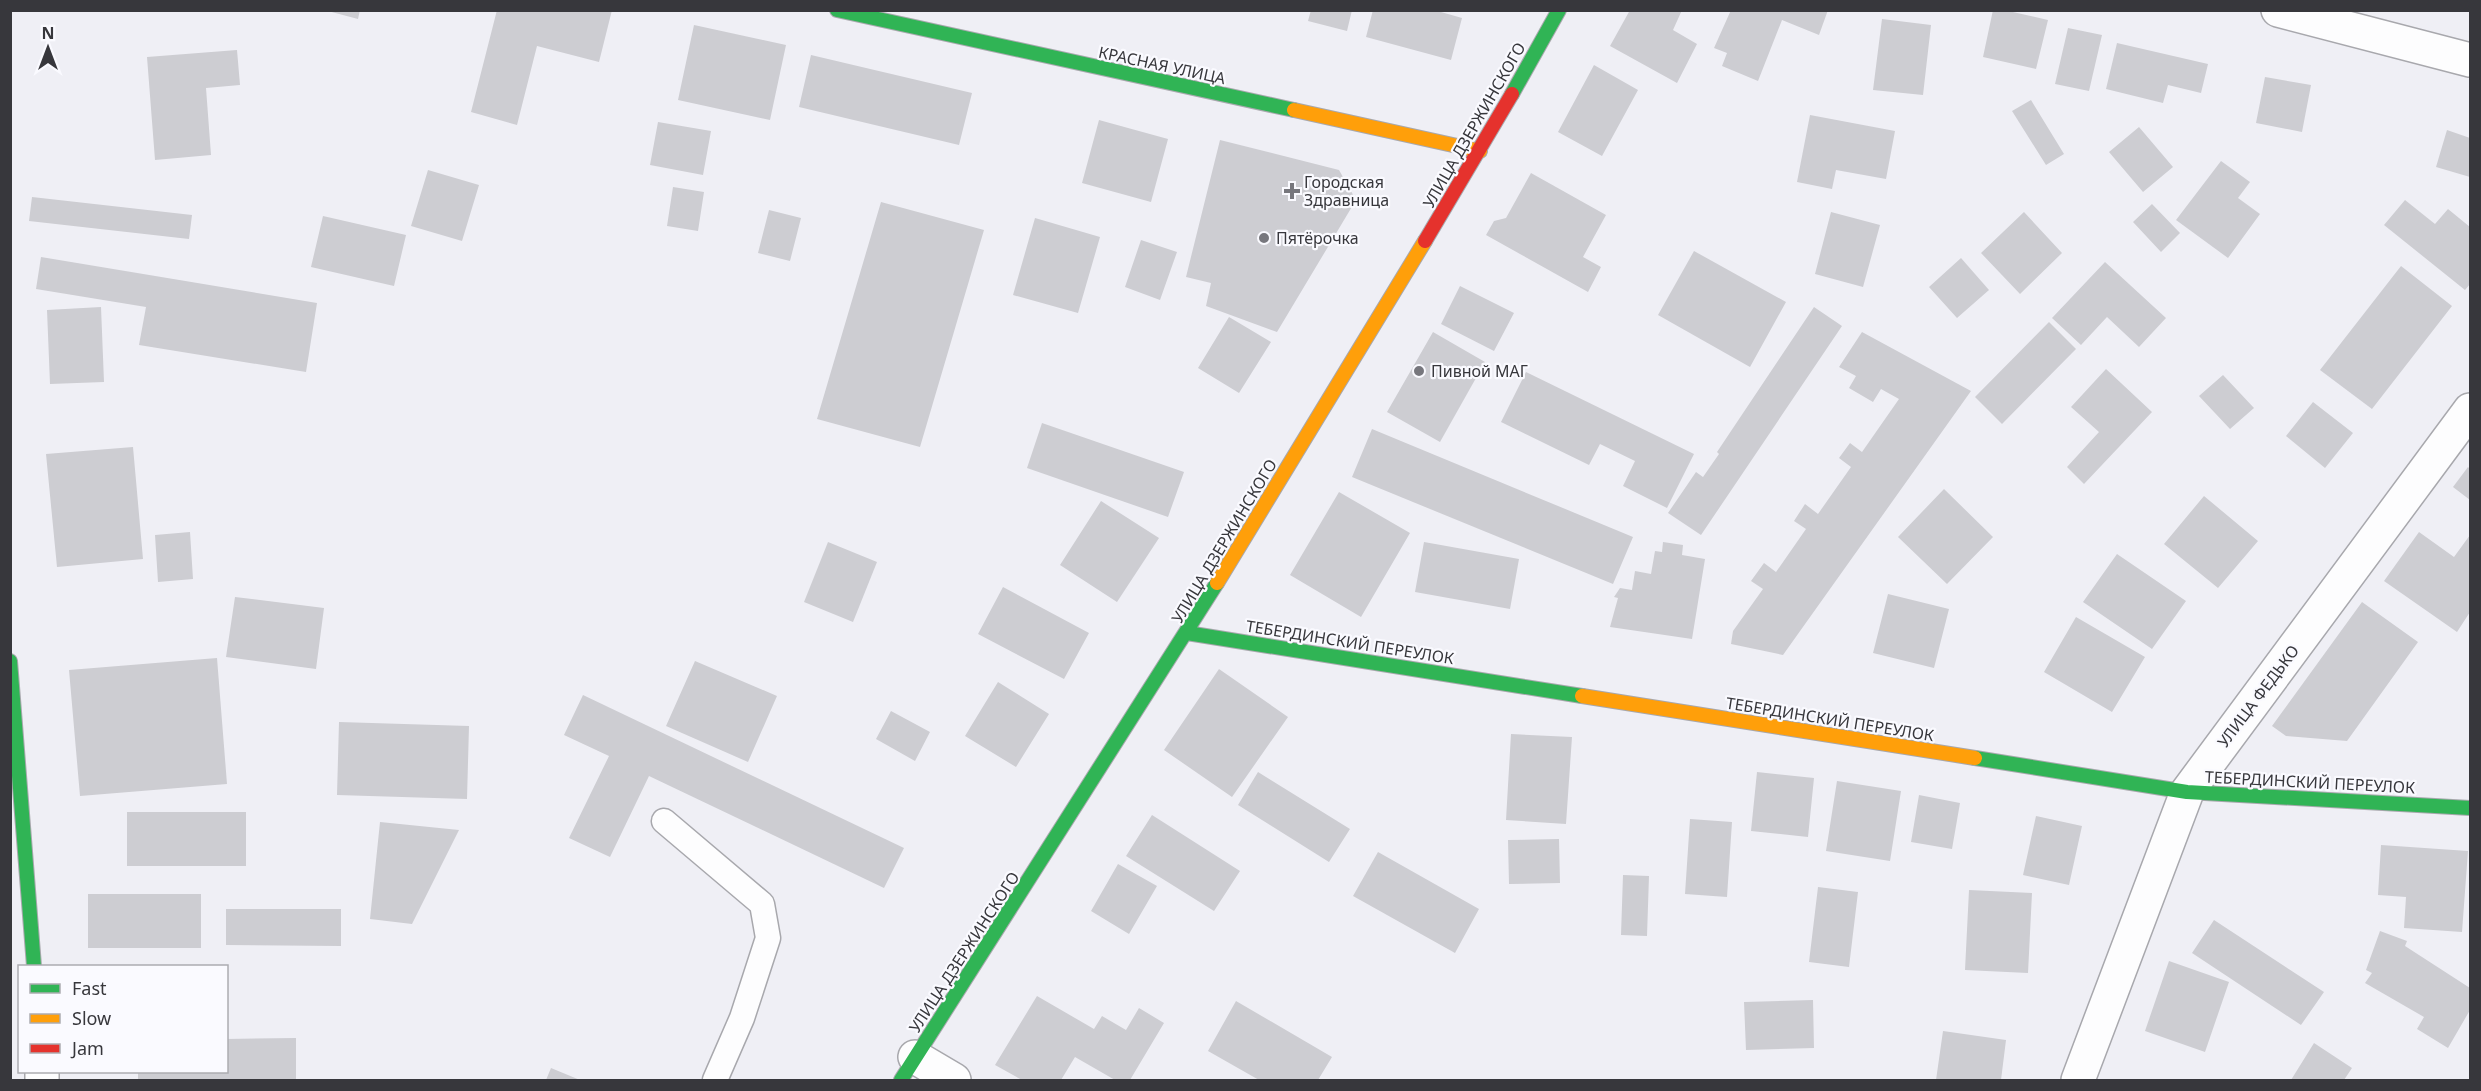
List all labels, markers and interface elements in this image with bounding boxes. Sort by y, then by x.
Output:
north arrow [18,18,78,78]
text: N [41,22,55,44]
street label: УЛИЦА ДЗЕРЖИНСКОГО [1418,38,1530,212]
street label: КРАСНАЯ УЛИЦА [1097,41,1228,89]
place label: Городская Здравница [1304,171,1389,211]
marker: Городская Здравница [1285,184,1299,198]
place label: Пятёрочка [1276,227,1359,249]
marker: Пятёрочка [1257,231,1271,245]
place label: Пивной МАГ [1431,360,1528,382]
marker: Пивной МАГ [1412,364,1426,378]
street label: УЛИЦА ДЗЕРЖИНСКОГО [1166,455,1282,627]
street label: ТЕБЕРДИНСКИЙ ПЕРЕУЛОК [1244,615,1456,669]
street label: УЛИЦА ФЕДЬКО [2212,640,2304,752]
street label: ТЕБЕРДИНСКИЙ ПЕРЕУЛОК [1724,692,1936,746]
street label: ТЕБЕРДИНСКИЙ ПЕРЕУЛОК [2204,766,2416,798]
street label: УЛИЦА ДЗЕРЖИНСКОГО [904,867,1024,1037]
legend [18,965,228,1073]
text: Fast [72,976,107,1000]
text: Slow [72,1006,111,1030]
text: Jam [70,1036,104,1060]

